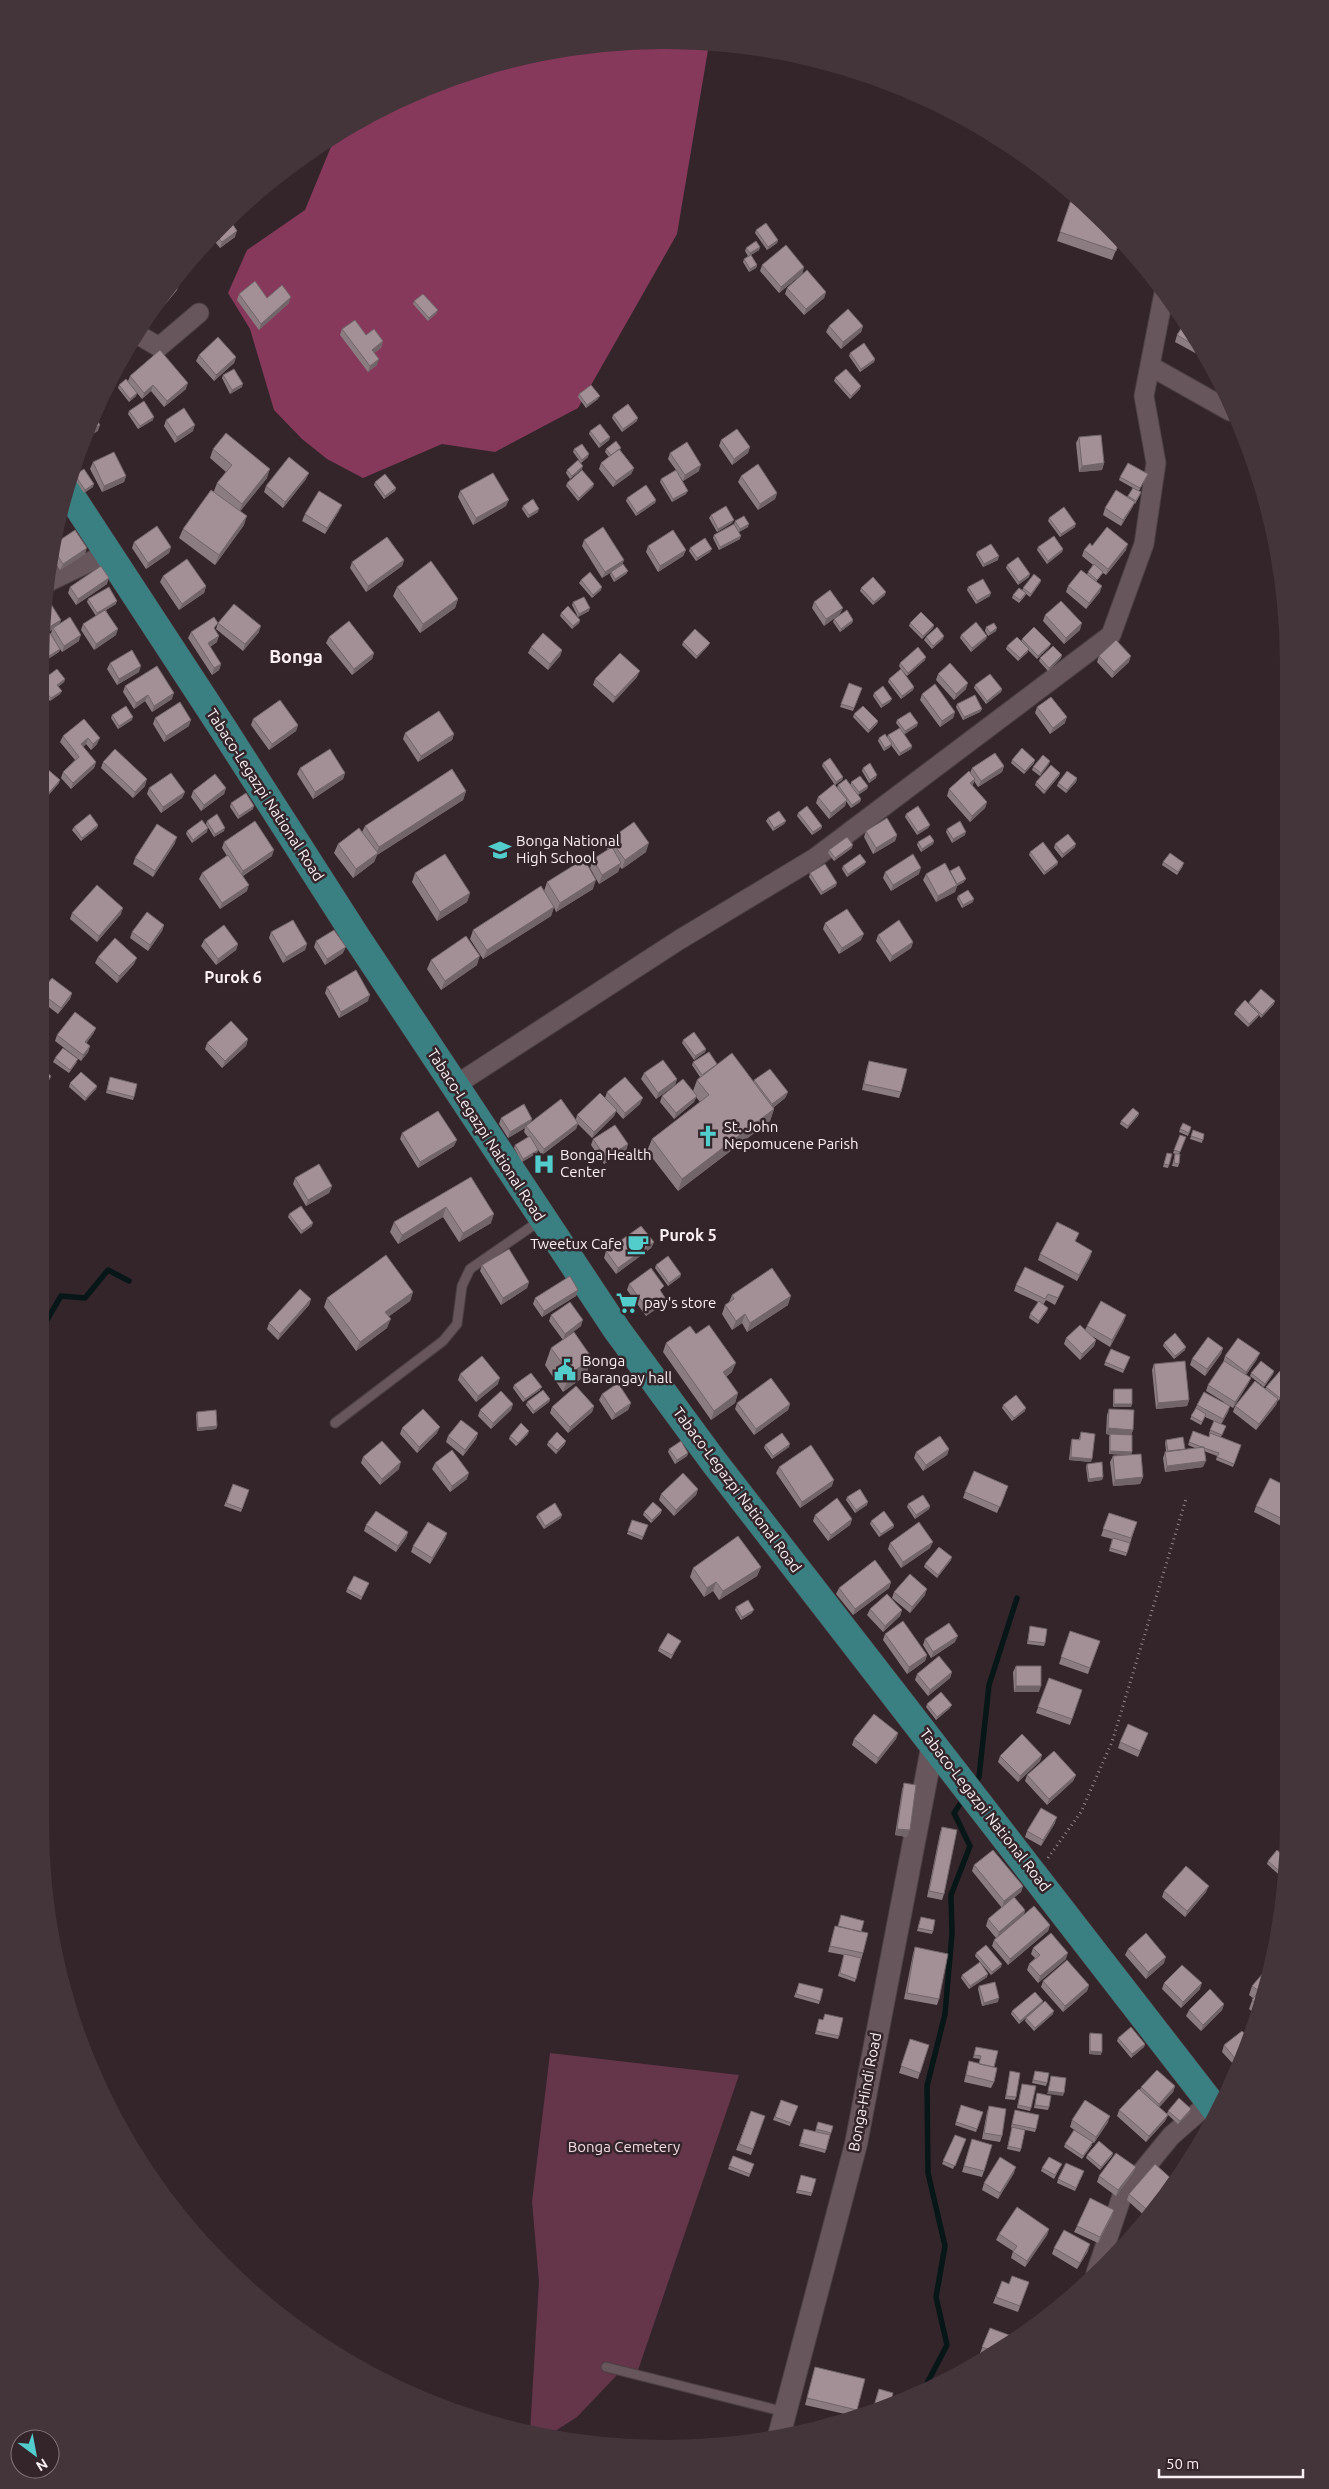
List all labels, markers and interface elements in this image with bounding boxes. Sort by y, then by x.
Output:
district label: Bonga [269,646,323,666]
street label: Tabaco-Legazpi National Road [203,705,328,884]
place label: Bonga National High School [516,832,620,866]
school or university icon: Bonga National High School [487,837,513,863]
district label: Purok 6 [204,968,262,986]
street label: Tabaco-Legazpi National Road [424,1045,549,1224]
place label: St. John Nepomucene Parish [724,1118,859,1152]
church icon: St. John Nepomucene Parish [695,1123,721,1149]
place label: Bonga Health Center [560,1146,651,1180]
hospital icon: Bonga Health Center [531,1151,557,1177]
district label: Purok 5 [659,1226,717,1244]
cafe icon: Tweetux Cafe [625,1231,651,1257]
place label: Tweetux Cafe [530,1235,622,1252]
supermarket icon: pay's store [614,1290,640,1316]
place label: pay's store [644,1294,716,1311]
place label: Bonga Barangay hall [582,1352,672,1386]
public building icon: Bonga Barangay hall [552,1357,578,1383]
street label: Tabaco-Legazpi National Road [670,1404,805,1575]
street label: Tabaco-Legazpi National Road [917,1725,1054,1895]
street label: Bonga-Hindi Road [845,2031,884,2153]
park label: Bonga Cemetery [568,2138,680,2155]
north arrow [10,2429,60,2479]
scale bar [1159,2446,1303,2478]
text: N [33,2455,51,2475]
text: 50 m [1166,2455,1199,2472]

